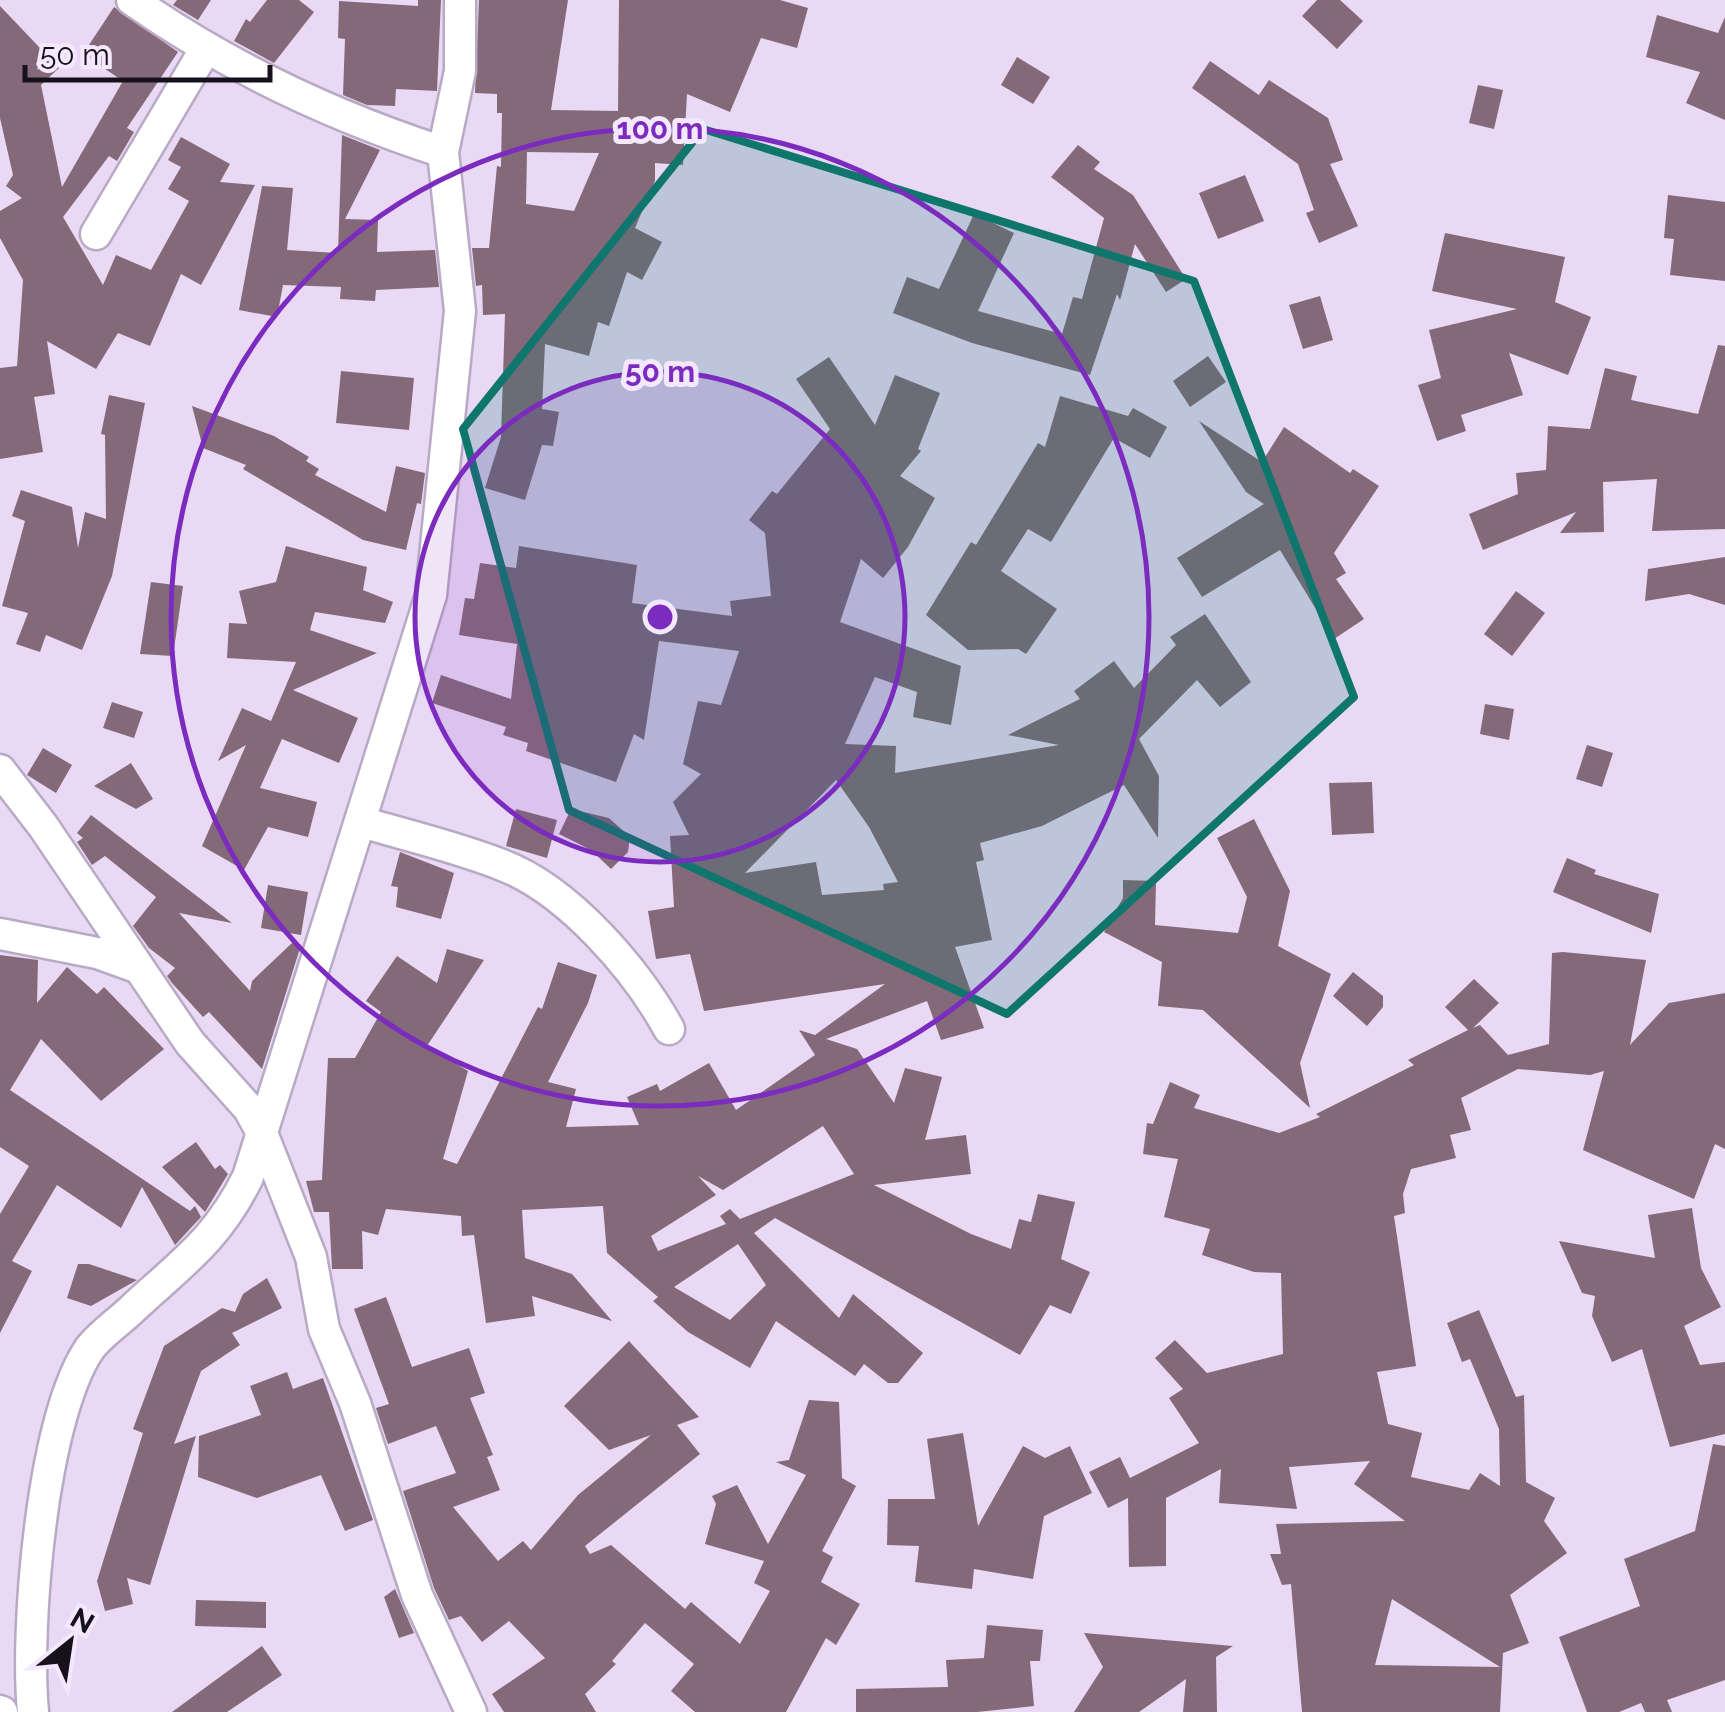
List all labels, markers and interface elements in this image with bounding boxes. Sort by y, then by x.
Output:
scale bar [25,20,270,82]
text: 50 m [40,37,110,72]
text: 100 m [617,111,703,146]
text: 50 m [625,354,695,389]
centre of rings [642,599,678,635]
north arrow [20,1592,120,1692]
text: N [65,1601,100,1640]

